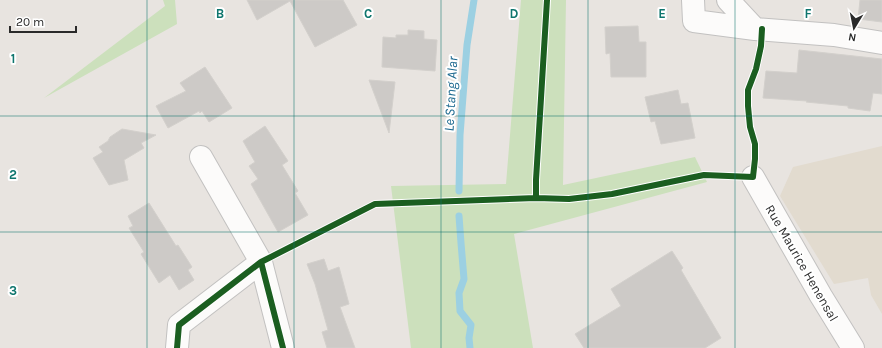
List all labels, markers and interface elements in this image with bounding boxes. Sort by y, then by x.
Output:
text: B [216,6,224,21]
text: C [364,6,372,21]
text: D [510,6,519,21]
text: E [658,6,666,21]
text: F [804,6,812,21]
scale bar [10,8,76,34]
north arrow [834,8,874,48]
text: 20 m [16,15,44,29]
text: N [847,30,857,44]
text: 1 [11,51,15,66]
water label: Le Stang Alar [441,55,462,132]
text: 2 [9,167,17,182]
street label: Rue Maurice Henensal [762,202,842,324]
text: 3 [9,283,17,298]

